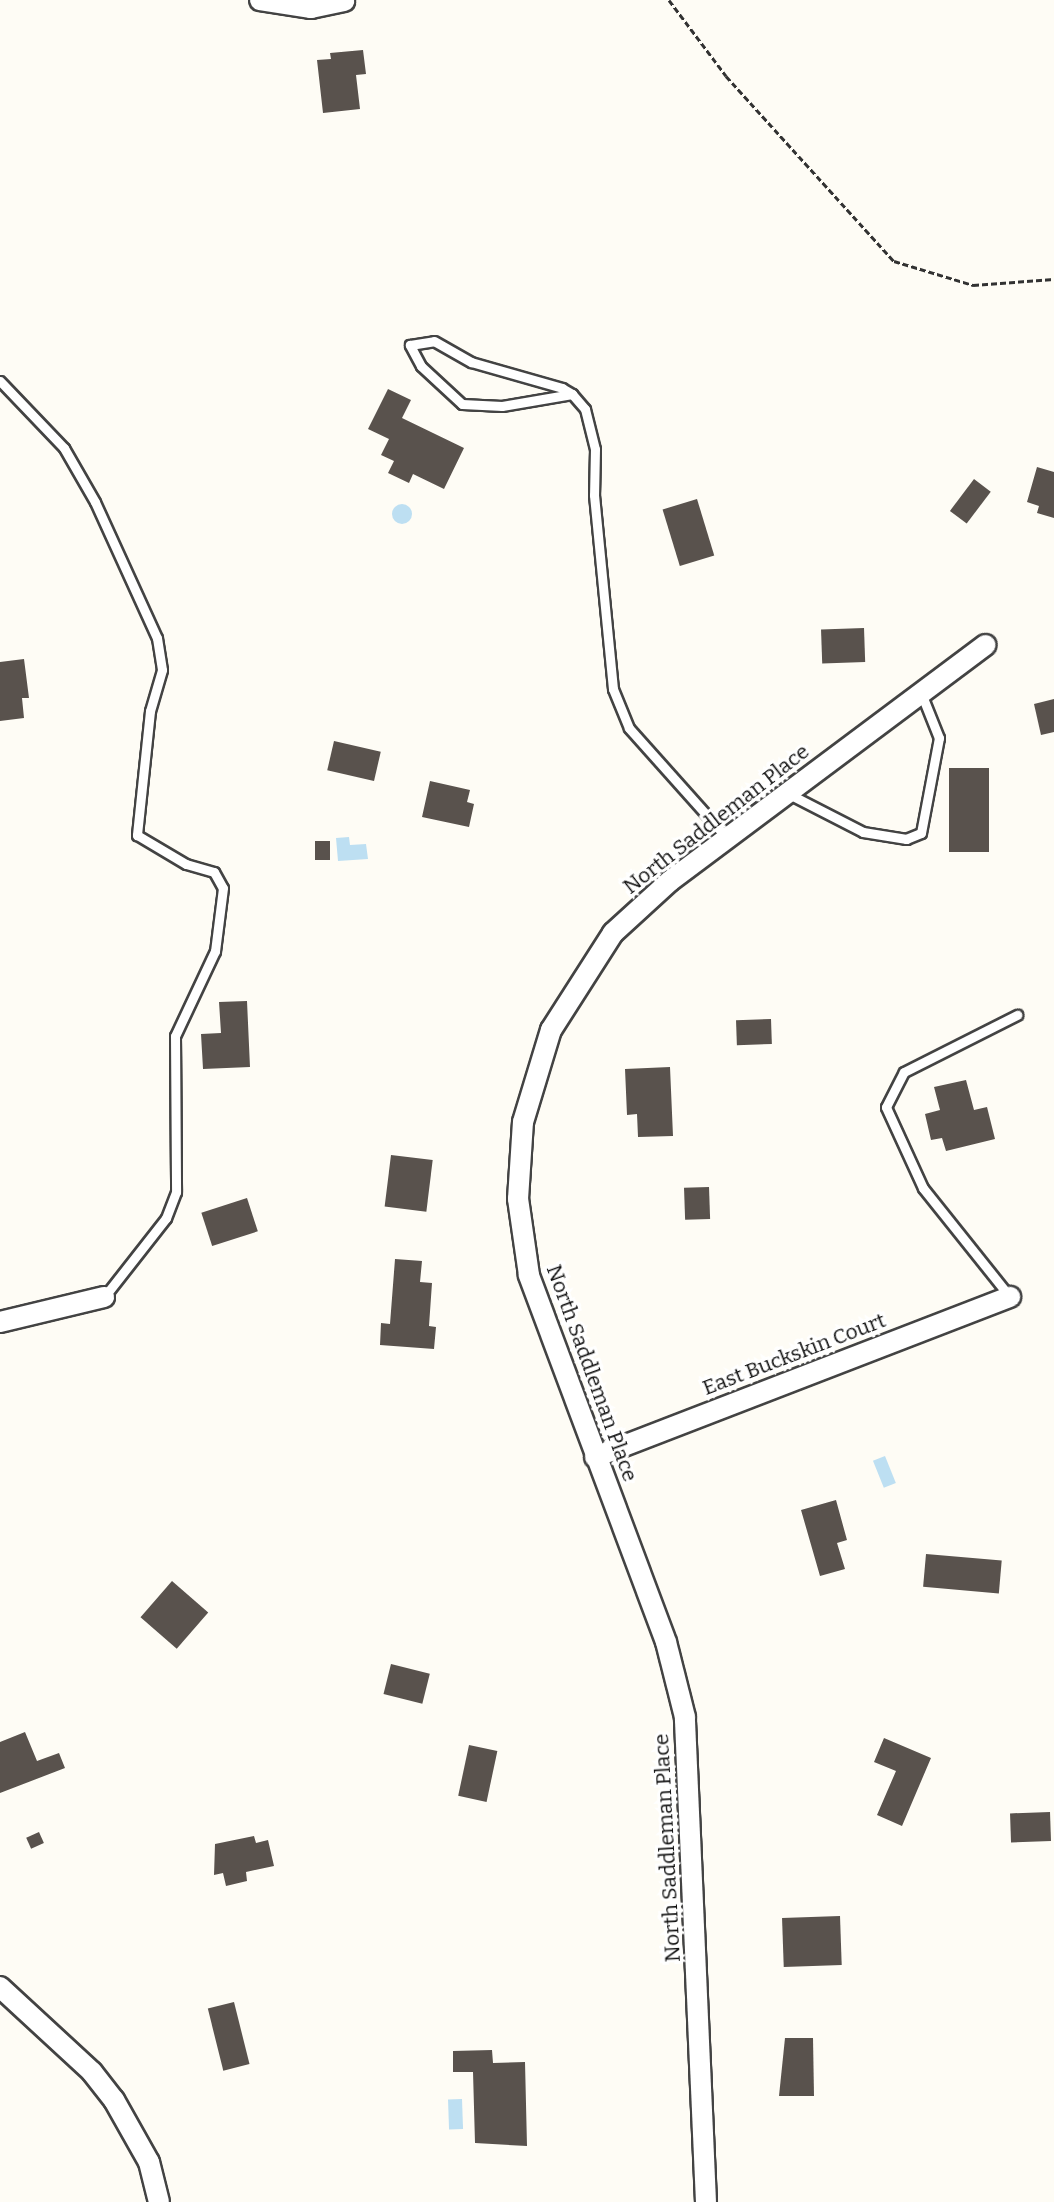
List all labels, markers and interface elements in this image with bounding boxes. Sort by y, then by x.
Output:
street label: North Saddleman Place [618,739,814,899]
street label: North Saddleman Place [541,1261,643,1485]
street label: East Buckskin Court [699,1307,889,1401]
street label: North Saddleman Place [648,1733,686,1963]

